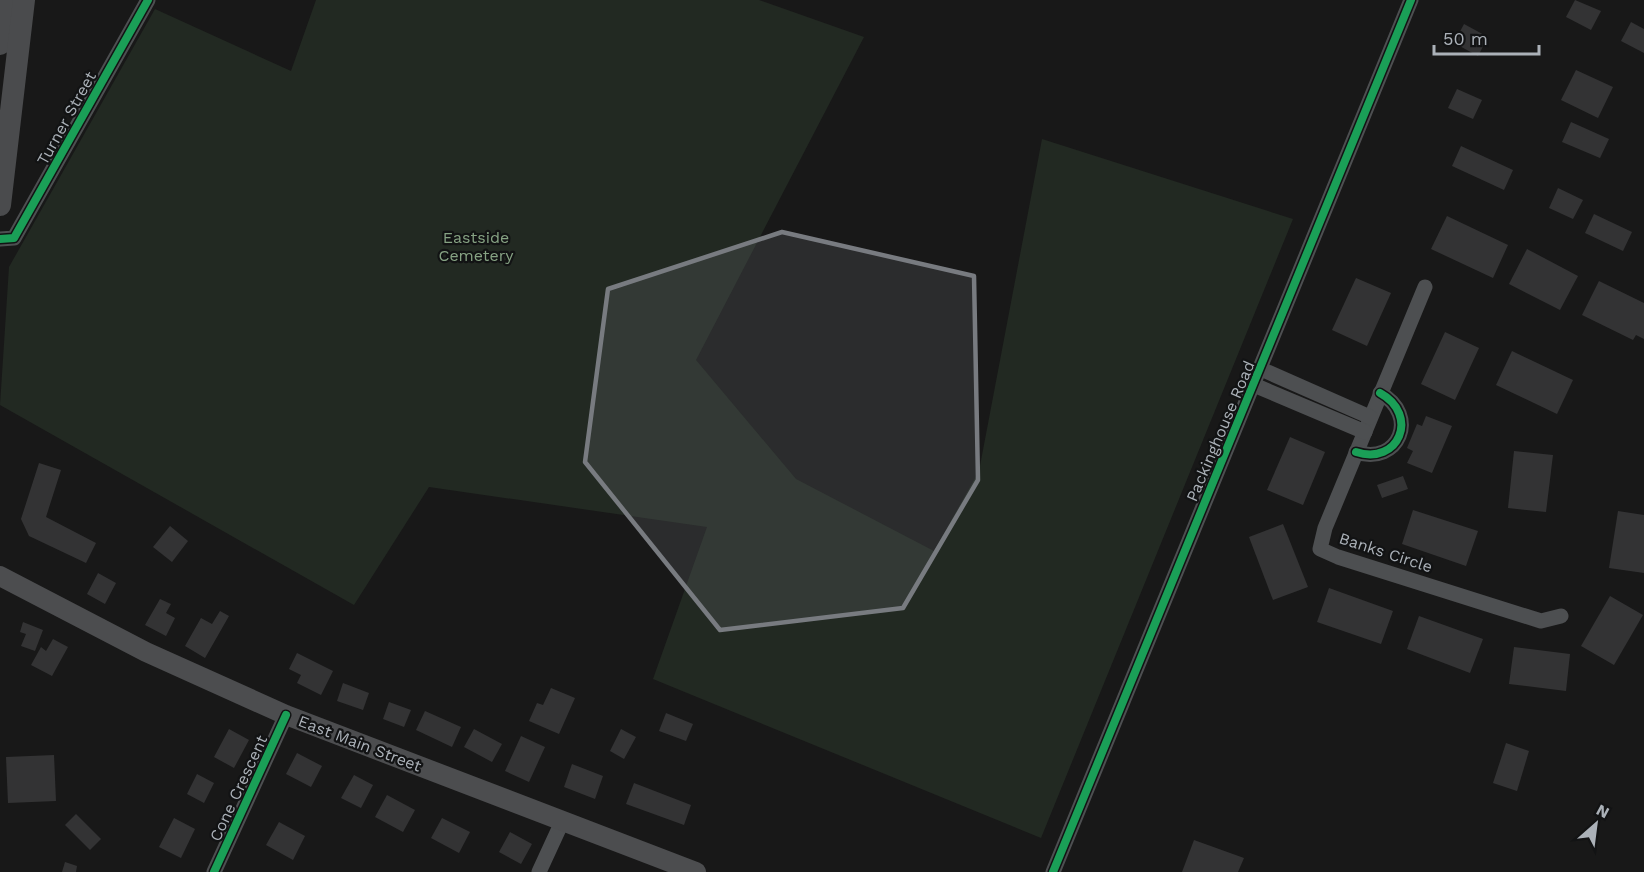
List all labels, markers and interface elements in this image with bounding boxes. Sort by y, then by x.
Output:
scale bar [1434,18,1539,56]
text: 50 m [1443,28,1488,49]
street label: Turner Street [33,68,100,168]
park label: Eastside Cemetery [438,228,514,265]
street label: Packinghouse Road [1182,358,1259,504]
street label: Banks Circle [1337,528,1435,576]
street label: East Main Street [296,711,424,776]
street label: Cone Crescent [206,732,271,844]
north arrow [1566,794,1626,854]
text: N [1593,800,1613,822]

